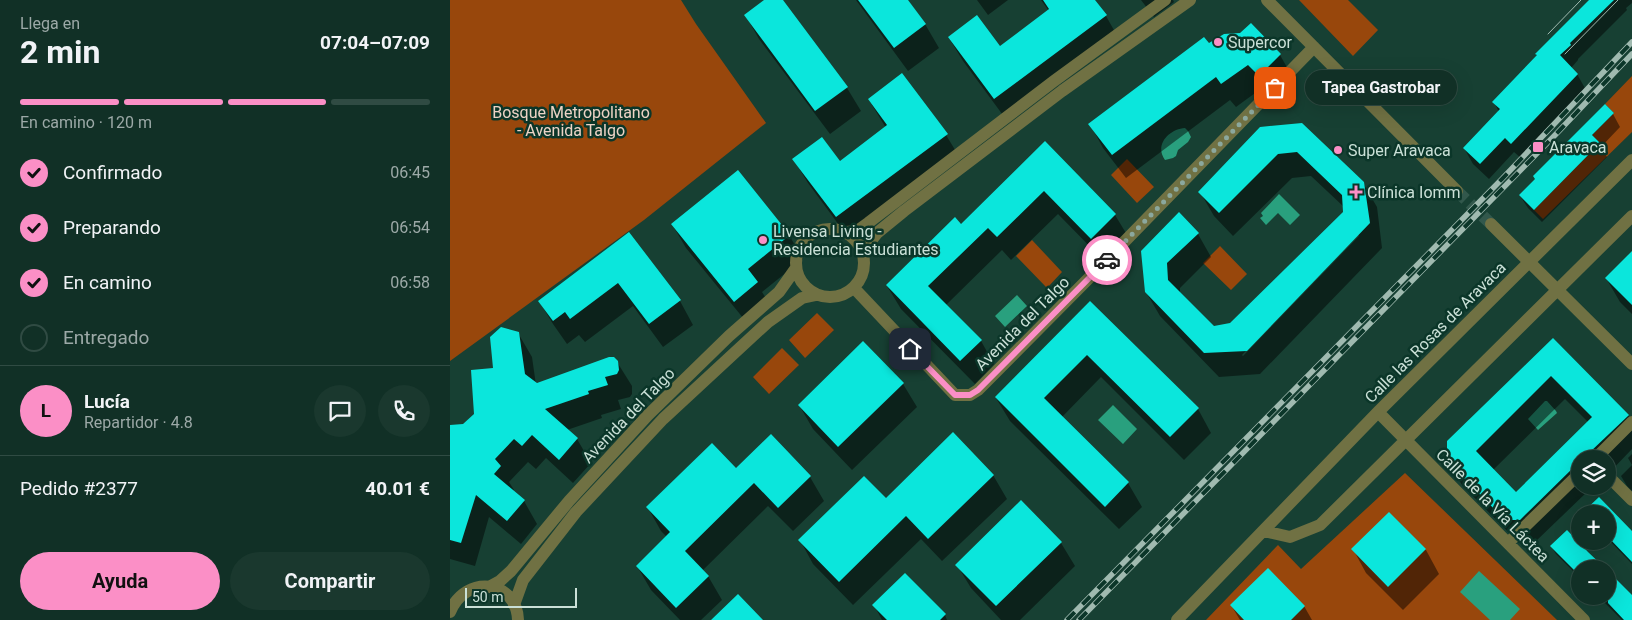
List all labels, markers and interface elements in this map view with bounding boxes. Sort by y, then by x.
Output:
text: Llega en [20,14,80,33]
text: 07:04–07:09 [320,31,430,54]
text: 2 min [20,33,100,71]
place label: Supercor [1228,33,1293,52]
marker: Supercor [1212,36,1224,48]
pin [1254,67,1296,109]
callout: Tapea Gastrobar [1305,70,1458,106]
icon: bag [1261,74,1289,102]
text: Tapea Gastrobar [1322,78,1440,97]
park label: Bosque Metropolitano - Avenida Talgo [492,103,650,140]
text: En camino · 120 m [20,113,152,132]
place label: Aravaca [1549,138,1607,157]
marker: Aravaca [1531,140,1545,154]
place label: Super Aravaca [1348,141,1451,160]
marker: Super Aravaca [1332,144,1344,156]
icon: check [20,159,48,187]
text: Confirmado [63,161,162,184]
text: 06:45 [390,163,430,182]
place label: Clínica Iomm [1367,183,1461,202]
marker: Clínica Iomm [1349,185,1363,199]
icon: check [20,214,48,242]
text: Preparando [63,216,161,239]
text: 06:54 [390,218,430,237]
place label: Livensa Living - Residencia Estudiantes [773,222,939,259]
marker: Livensa Living - Residencia Estudiantes [757,234,769,246]
courier [1082,235,1132,285]
icon: car [1093,246,1121,274]
street label: Calle las Rosas de Aravaca [1361,258,1510,407]
icon: check [20,269,48,297]
text: En camino [63,271,152,294]
street label: Avenida del Talgo [971,272,1073,374]
text: 06:58 [390,273,430,292]
text: Entregado [63,326,149,349]
pin [889,328,931,370]
icon: home [896,335,924,363]
street label: Avenida del Talgo [578,364,679,467]
button: chat [314,385,366,437]
button: phone [378,385,430,437]
text: Lucía [84,390,130,413]
text: L [41,399,51,422]
text: Repartidor · 4.8 [84,413,193,432]
street label: Calle de la Vía Láctea [1432,445,1553,566]
map controls [1571,450,1616,605]
button: layers [1571,450,1616,495]
text: Pedido #2377 [20,477,138,500]
text: 40.01 € [365,477,430,500]
button: + [1571,505,1616,550]
button: Ayuda [20,552,220,610]
button: Compartir [230,552,430,610]
button: − [1571,560,1616,605]
scale bar [465,585,578,608]
text: 50 m [472,589,504,605]

